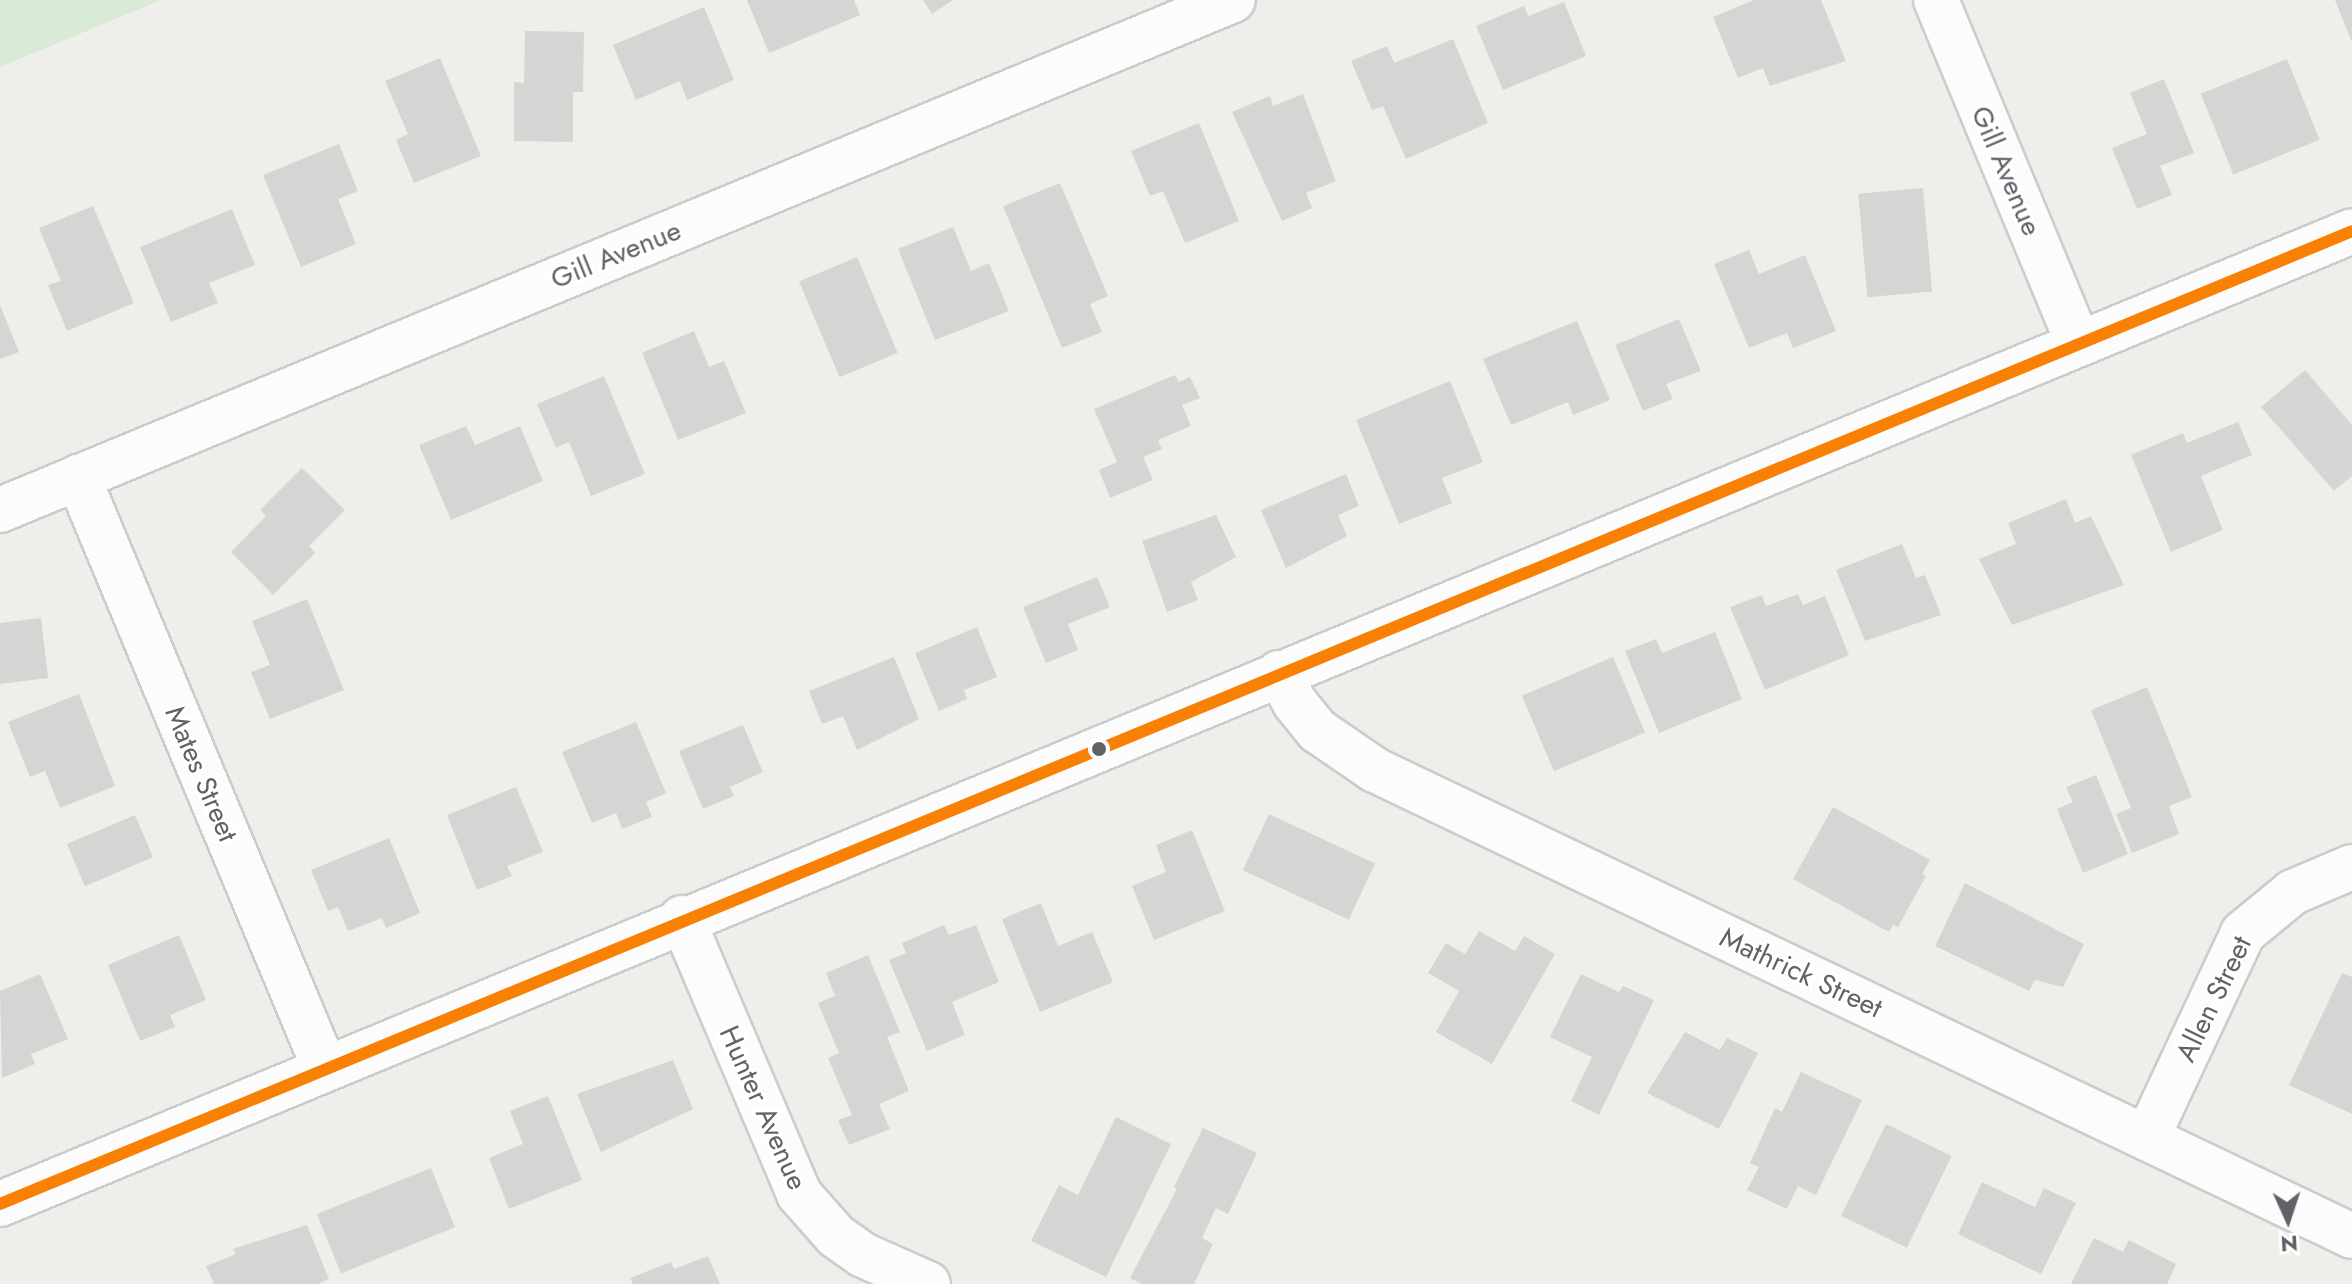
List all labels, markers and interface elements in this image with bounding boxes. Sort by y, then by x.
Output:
street label: Gill Avenue [1964,101,2048,241]
street label: Gill Avenue [546,214,686,296]
street label: Mates Street [157,701,245,847]
unlabelled marker [1091,741,1107,757]
street label: Mathrick Street [1714,921,1888,1025]
street label: Allen Street [2169,931,2259,1067]
street label: Hunter Avenue [712,1021,814,1195]
north arrow [2248,1180,2328,1260]
text: N [2280,1228,2299,1260]

